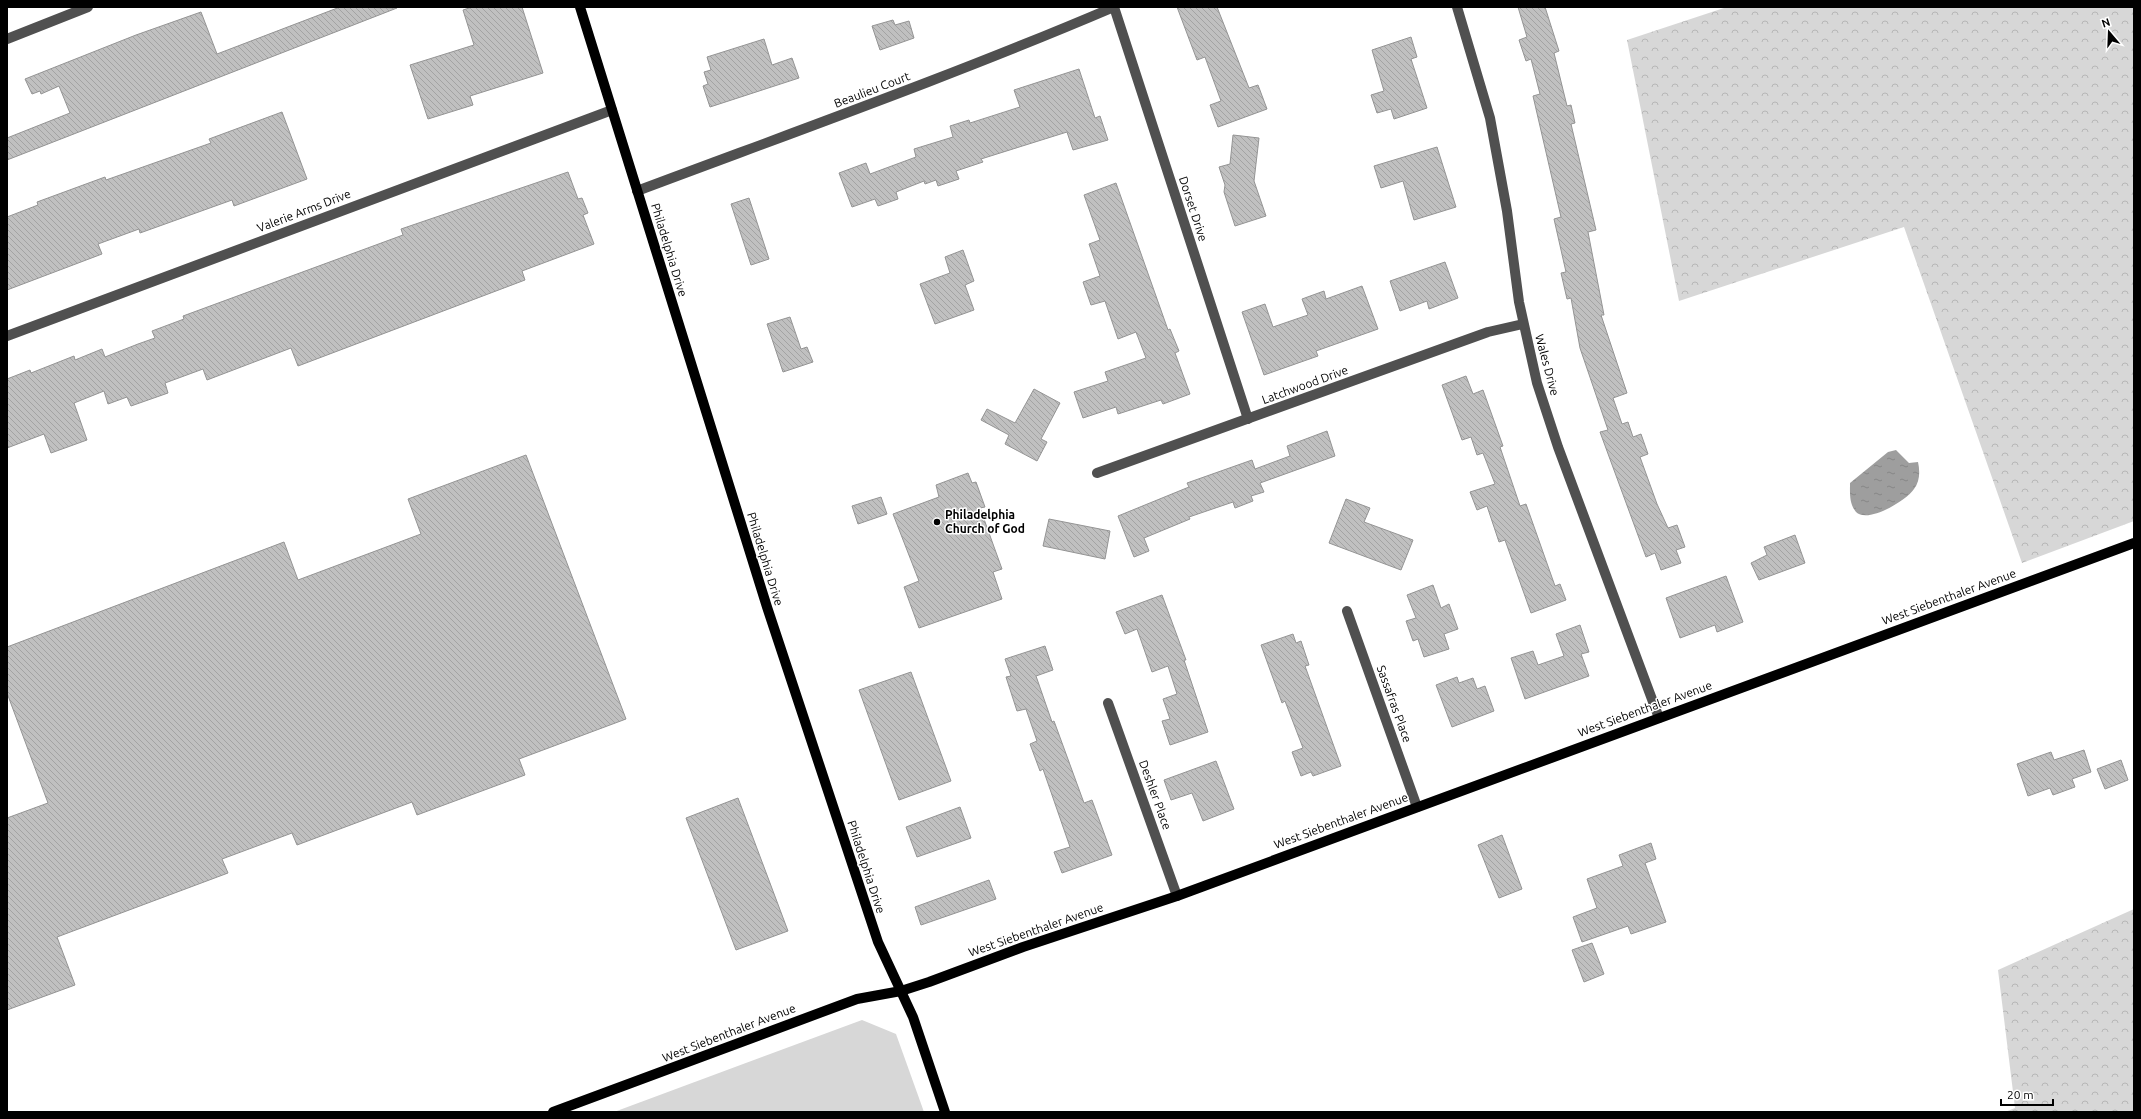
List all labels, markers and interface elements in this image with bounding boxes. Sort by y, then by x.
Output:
north arrow [2089,12,2129,52]
text: N [2100,16,2112,30]
street label: Beaulieu Court [832,69,912,110]
street label: Dorset Drive [1177,175,1210,243]
street label: Valerie Arms Drive [255,187,352,234]
street label: Philadelphia Drive [649,201,690,298]
street label: Wales Drive [1533,333,1562,397]
street label: Latchwood Drive [1260,363,1350,406]
place label: Philadelphia Church of God [945,508,1025,535]
street label: Philadelphia Drive [745,510,786,607]
marker: Philadelphia Church of God [932,517,942,527]
street label: West Siebenthaler Avenue [1880,566,2018,627]
street label: Sassafras Place [1375,664,1414,744]
street label: West Siebenthaler Avenue [1576,678,1714,739]
street label: Deshler Place [1137,758,1174,831]
street label: West Siebenthaler Avenue [1272,790,1410,851]
street label: Philadelphia Drive [845,819,888,915]
street label: West Siebenthaler Avenue [967,900,1105,959]
street label: West Siebenthaler Avenue [660,1001,797,1064]
scale bar [2001,1081,2053,1107]
text: 20 m [2007,1088,2034,1101]

